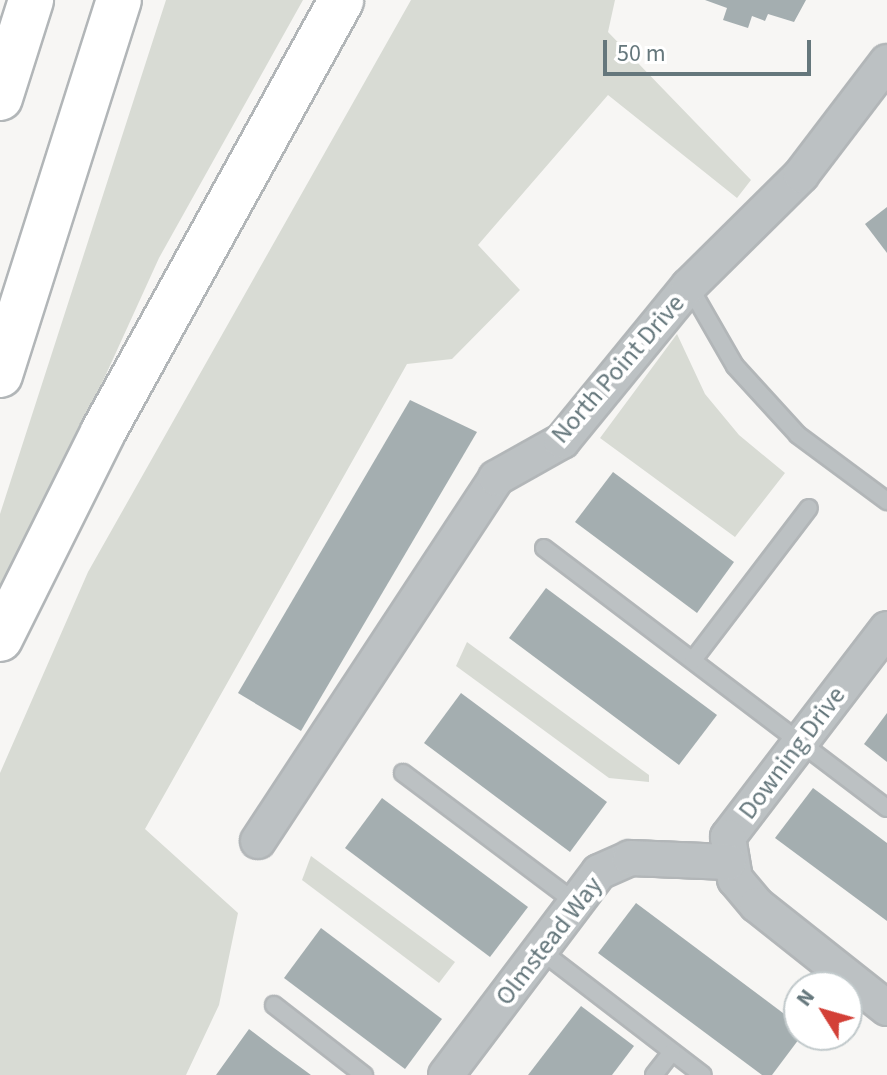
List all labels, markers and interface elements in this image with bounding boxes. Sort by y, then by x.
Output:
scale bar [607,24,815,74]
text: 50 m [617,36,666,71]
street label: North Point Drive [545,288,691,450]
street label: Downing Drive [732,680,852,826]
street label: Olmstead Way [489,870,609,1012]
north arrow [783,971,863,1051]
text: N [788,982,823,1013]

